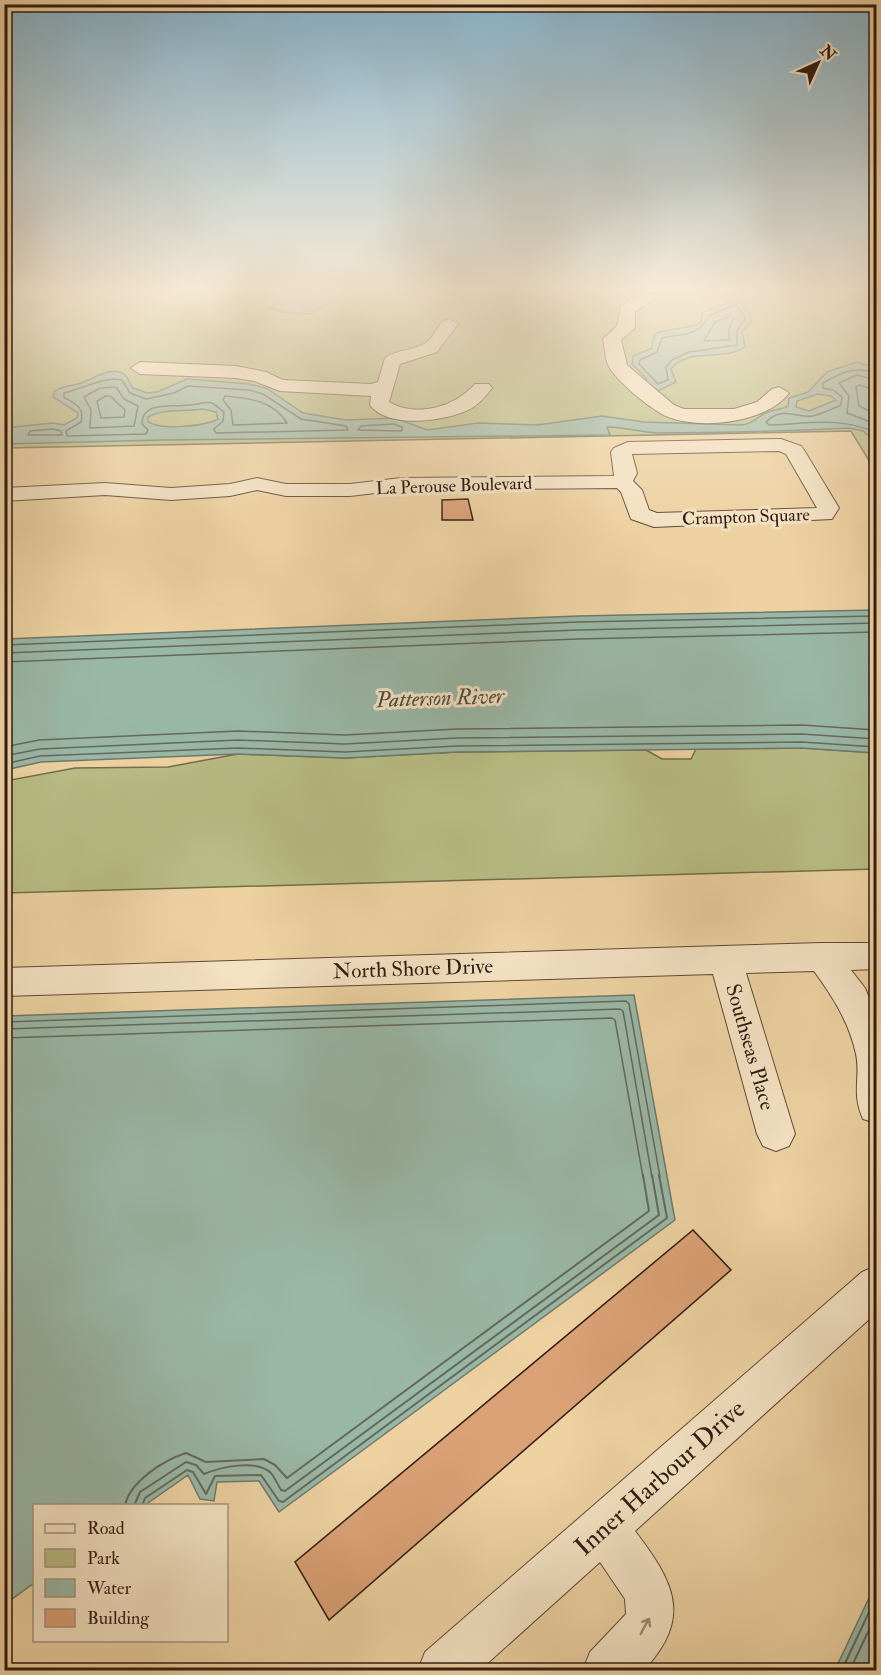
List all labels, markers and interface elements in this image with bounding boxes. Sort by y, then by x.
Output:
north arrow [788,33,848,93]
text: N [815,40,841,66]
street label: La Perouse Boulevard [375,472,533,500]
street label: Crampton Square [682,503,811,531]
water label: Patterson River [374,682,506,714]
street label: North Shore Drive [332,953,494,985]
street label: Southseas Place [719,981,781,1114]
street label: Inner Harbour Drive [568,1393,752,1563]
legend [33,1504,228,1642]
text: Road [87,1517,125,1540]
text: Park [87,1547,120,1570]
text: Water [86,1577,131,1600]
text: Building [87,1607,150,1630]
one-way arrow [639,1618,651,1635]

